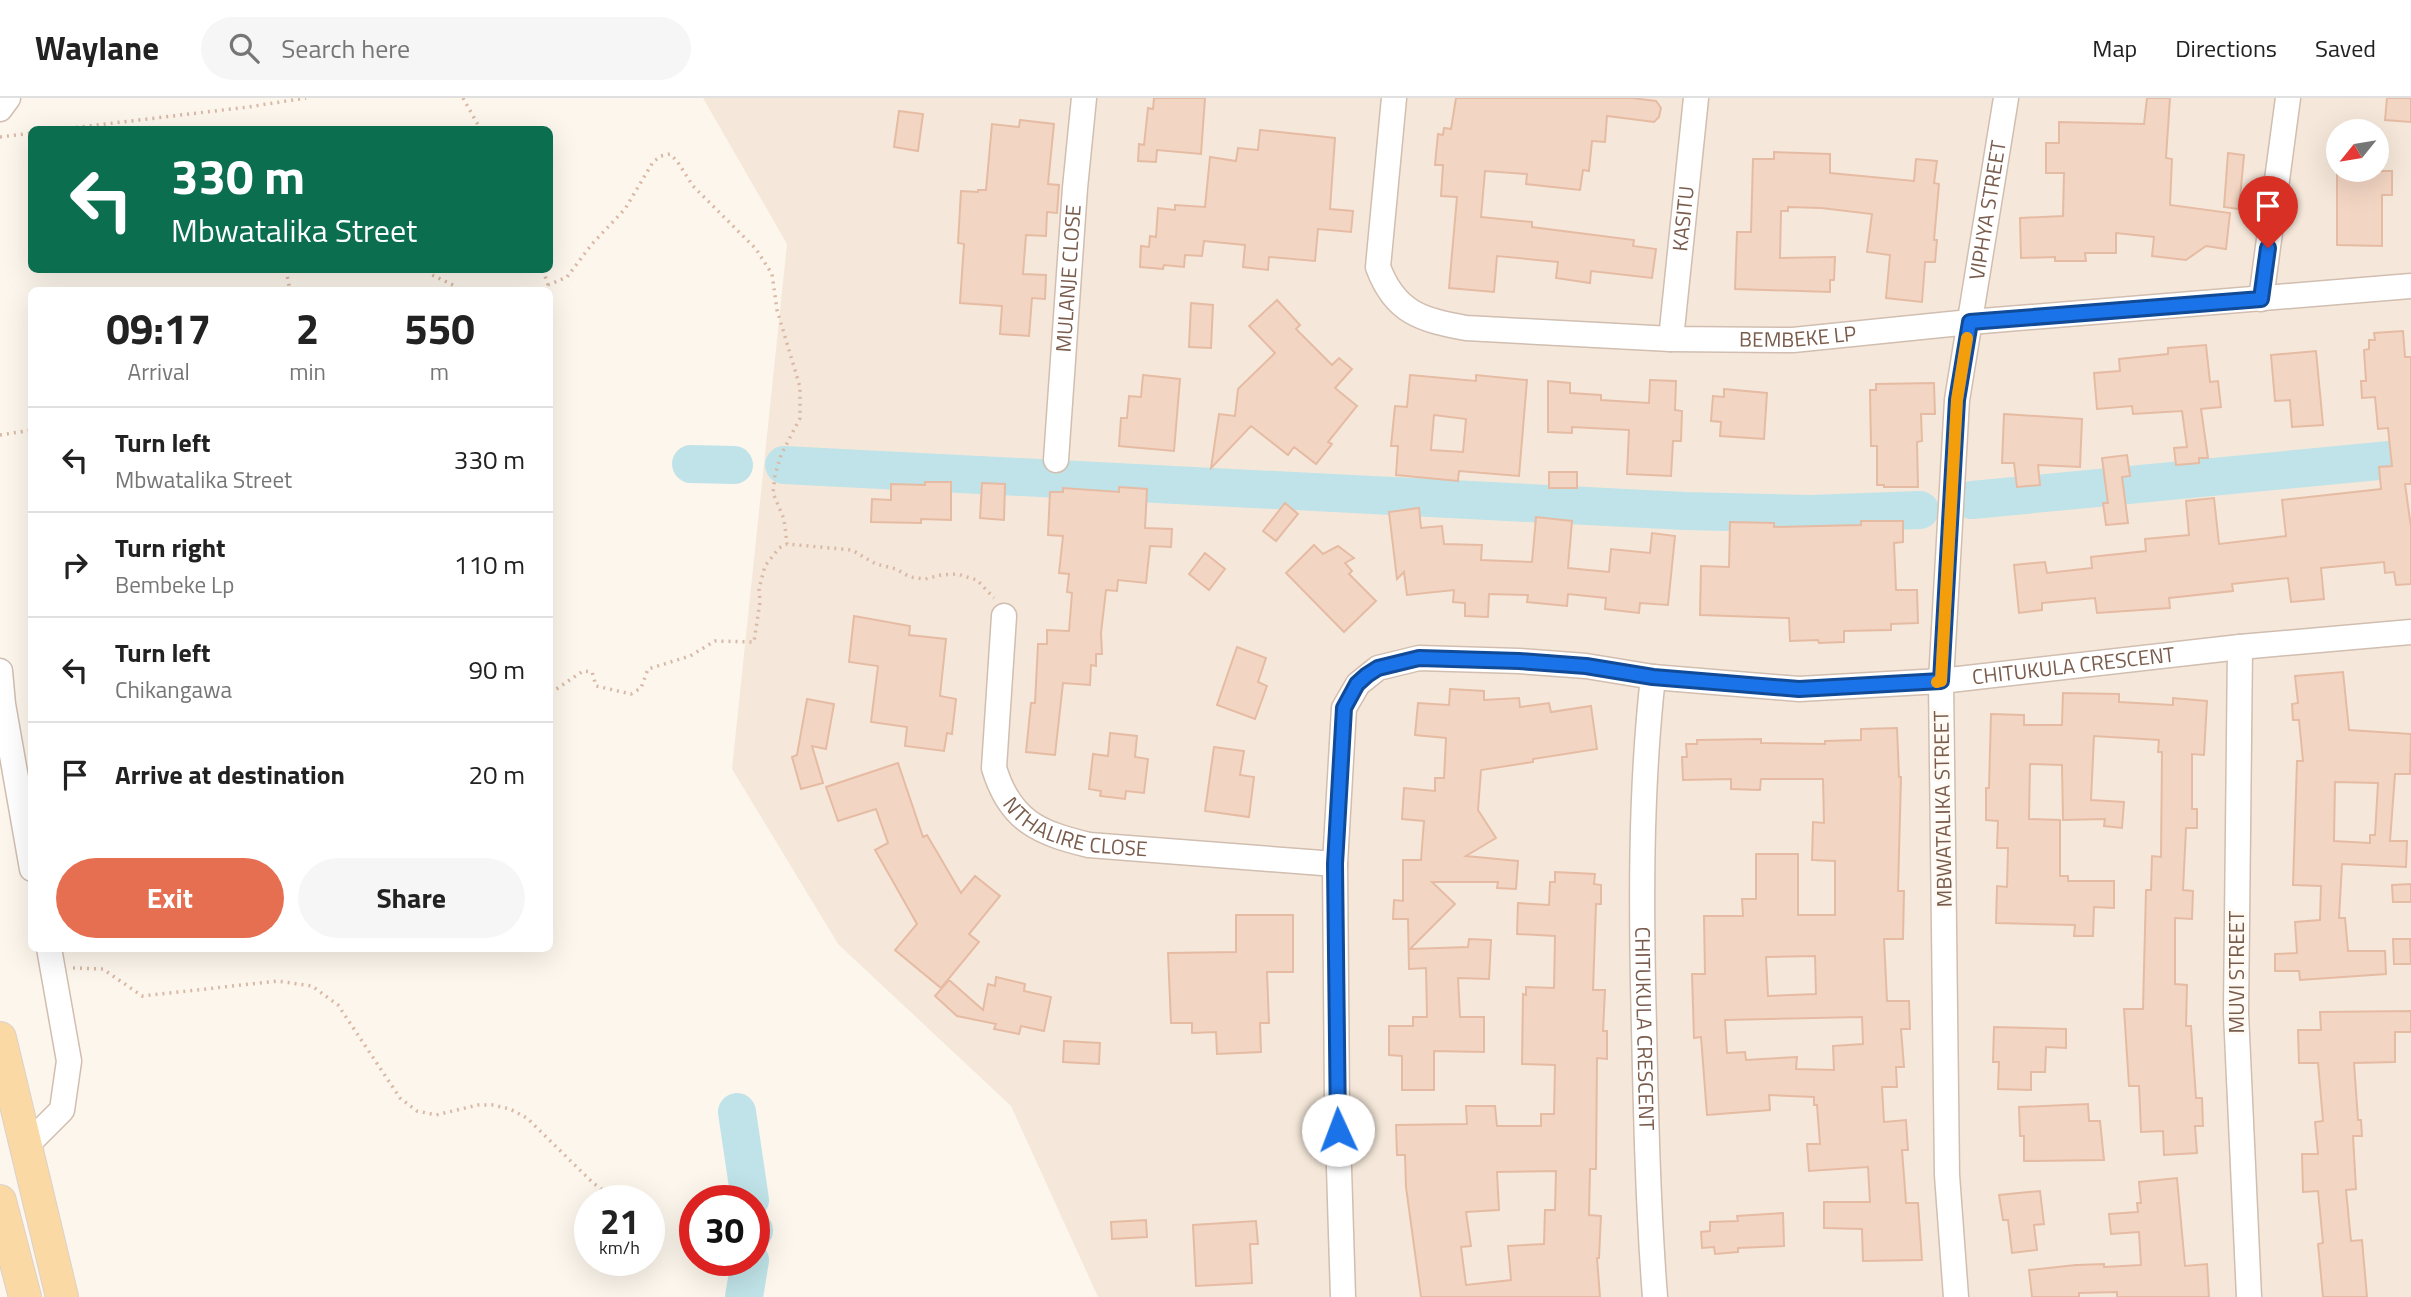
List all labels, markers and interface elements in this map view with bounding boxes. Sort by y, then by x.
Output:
search box [201,17,691,80]
text: Waylane [35,23,159,73]
icon: search [225,29,263,67]
text: Search here [281,29,410,68]
text: Map [2092,30,2137,66]
text: Directions [2175,30,2277,66]
text: Saved [2315,30,2376,66]
north arrow [2326,119,2389,182]
map controls [2326,119,2389,182]
text: 330 m [171,138,305,213]
street label: VIPHYA STREET [1960,138,2014,282]
icon: left [56,154,147,245]
pin [2238,176,2298,248]
street label: KASITU [1663,184,1702,253]
icon: arrive [2249,187,2287,225]
street label: MULANJE CLOSE [1047,203,1089,353]
text: Mbwatalika Street [171,206,417,254]
text: 09:17 [106,296,211,360]
text: 2 [296,296,319,360]
text: 550 [404,296,475,360]
street label: BEMBEKE LP [1739,317,1858,355]
text: Arrival [127,354,190,389]
text: min [289,354,326,389]
text: m [430,354,449,389]
text: Turn left [115,423,210,462]
text: 330 m [454,440,525,479]
icon: left [56,441,94,479]
text: Mbwatalika Street [115,462,292,497]
text: Turn right [115,528,226,567]
text: 110 m [454,545,525,584]
icon: right [56,546,94,584]
text: Bembeke Lp [115,567,234,602]
text: Turn left [115,633,210,672]
street label: CHITUKULA CRESCENT [1970,638,2176,692]
text: 90 m [468,650,525,689]
icon: left [56,651,94,689]
text: Chikangawa [115,672,232,707]
street label: MBWATALIKA STREET [1924,710,1960,908]
text: Arrive at destination [115,755,345,794]
text: 20 m [468,755,525,794]
icon: arrive [56,756,94,794]
street label: NTHALIRE CLOSE [996,790,1149,864]
button: Exit [56,858,284,938]
button: Share [298,858,525,938]
street label: MUVI STREET [2220,911,2252,1033]
street label: CHITUKULA CRESCENT [1627,927,1664,1131]
position arrow [1301,1093,1375,1167]
speed limit sign: 30 [679,1185,770,1276]
text: 21 [600,1194,639,1248]
text: km/h [599,1234,640,1261]

